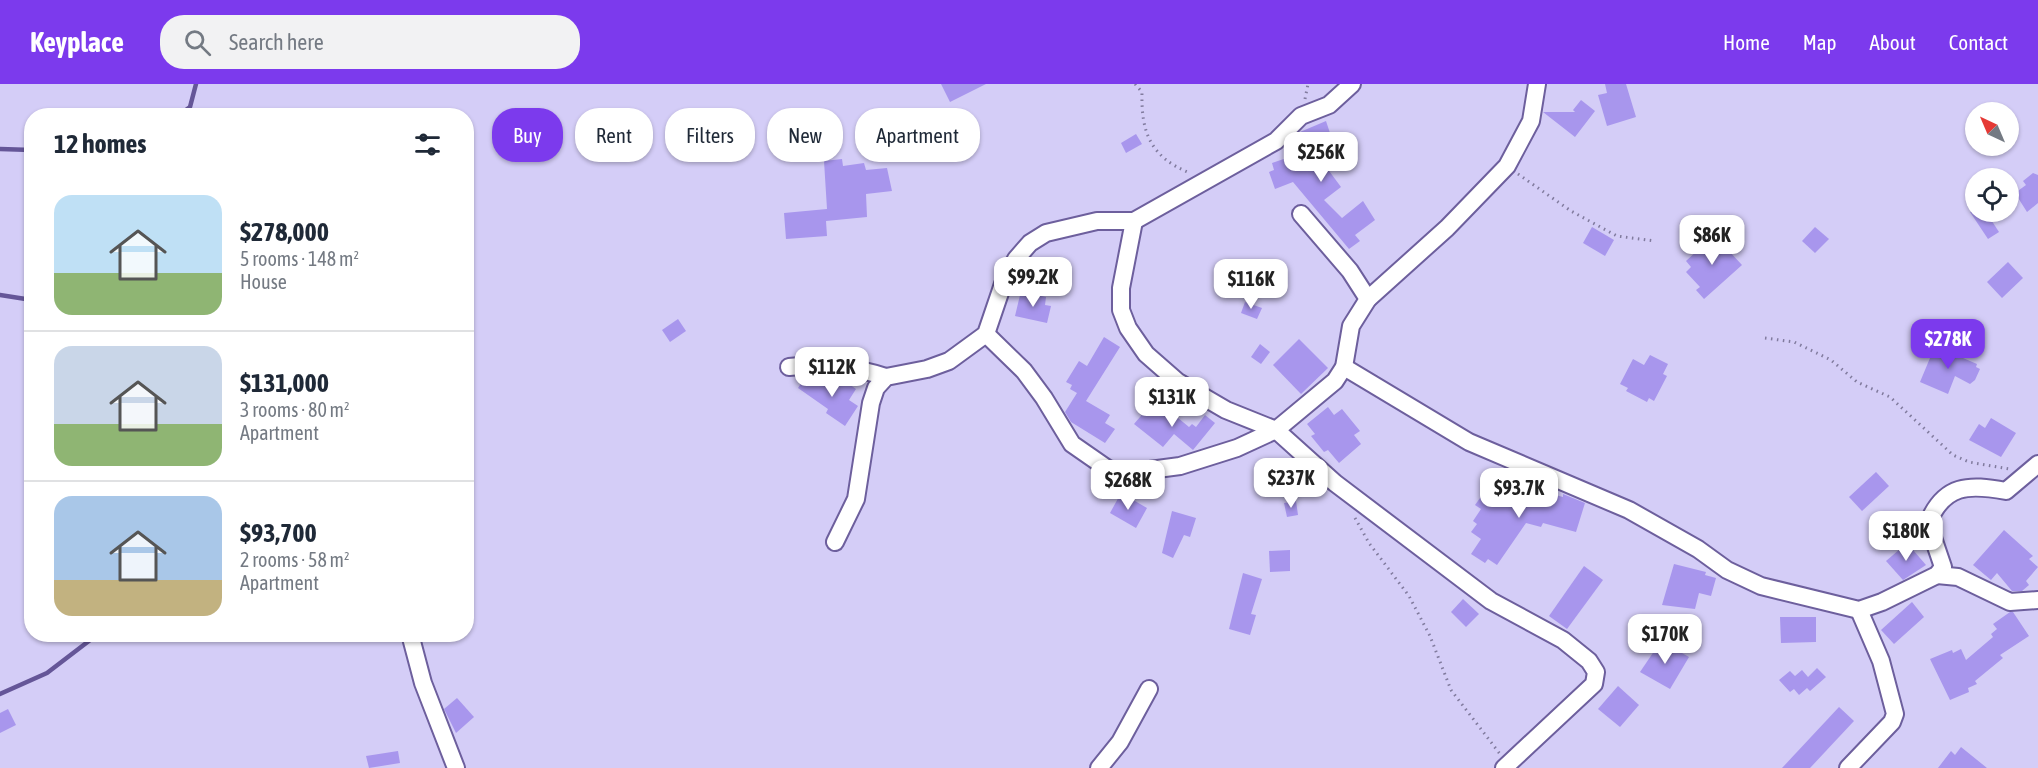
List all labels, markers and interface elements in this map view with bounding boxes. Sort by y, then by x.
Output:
search box [160,15,580,69]
text: Keyplace [30,26,124,58]
icon: search [181,26,214,59]
text: Search here [229,29,324,55]
text: Home [1723,30,1770,54]
text: Map [1803,30,1837,54]
text: About [1870,30,1916,54]
text: Contact [1949,30,2008,54]
north arrow [1965,102,2019,156]
map controls [1965,102,2019,222]
chip: Buy [492,108,563,162]
chip: Rent [575,108,653,162]
chip: Filters [665,108,755,162]
chip: New [767,108,843,162]
chip: Apartment [855,108,980,162]
icon: filters [411,128,444,161]
text: 12 homes [54,129,147,159]
pin: $256K [1279,132,1363,183]
text: $256K [1298,140,1344,163]
button: locate [1965,168,2019,222]
pin: $86K [1676,215,1748,266]
text: $278,000 [240,217,329,247]
icon: home [102,219,174,291]
text: $86K [1694,223,1731,246]
text: 5 rooms · 148 m² [240,247,359,270]
pin: $99.2K [984,257,1082,308]
pin: $116K [1209,259,1293,310]
text: $99.2K [1008,265,1058,288]
text: $116K [1228,267,1274,290]
text: House [240,270,287,293]
pin: $278K [1906,319,1990,370]
text: $278K [1925,327,1971,350]
pin: $112K [790,347,874,398]
text: $112K [809,355,855,378]
text: $131,000 [240,368,329,398]
icon: home [102,370,174,442]
pin: $131K [1130,377,1214,428]
text: $131K [1149,385,1195,408]
text: 3 rooms · 80 m² [240,398,350,421]
text: Apartment [240,421,319,444]
pin: $237K [1249,458,1333,509]
pin: $268K [1086,460,1170,511]
text: $237K [1268,466,1314,489]
text: $268K [1105,468,1151,491]
pin: $93.7K [1470,468,1568,519]
text: $93.7K [1494,476,1544,499]
pin: $180K [1864,511,1948,562]
text: $93,700 [240,518,317,548]
text: $180K [1883,519,1929,542]
icon: home [102,520,174,592]
text: 2 rooms · 58 m² [240,548,350,571]
text: Apartment [240,571,319,594]
pin: $170K [1623,614,1707,665]
text: $170K [1642,622,1688,645]

